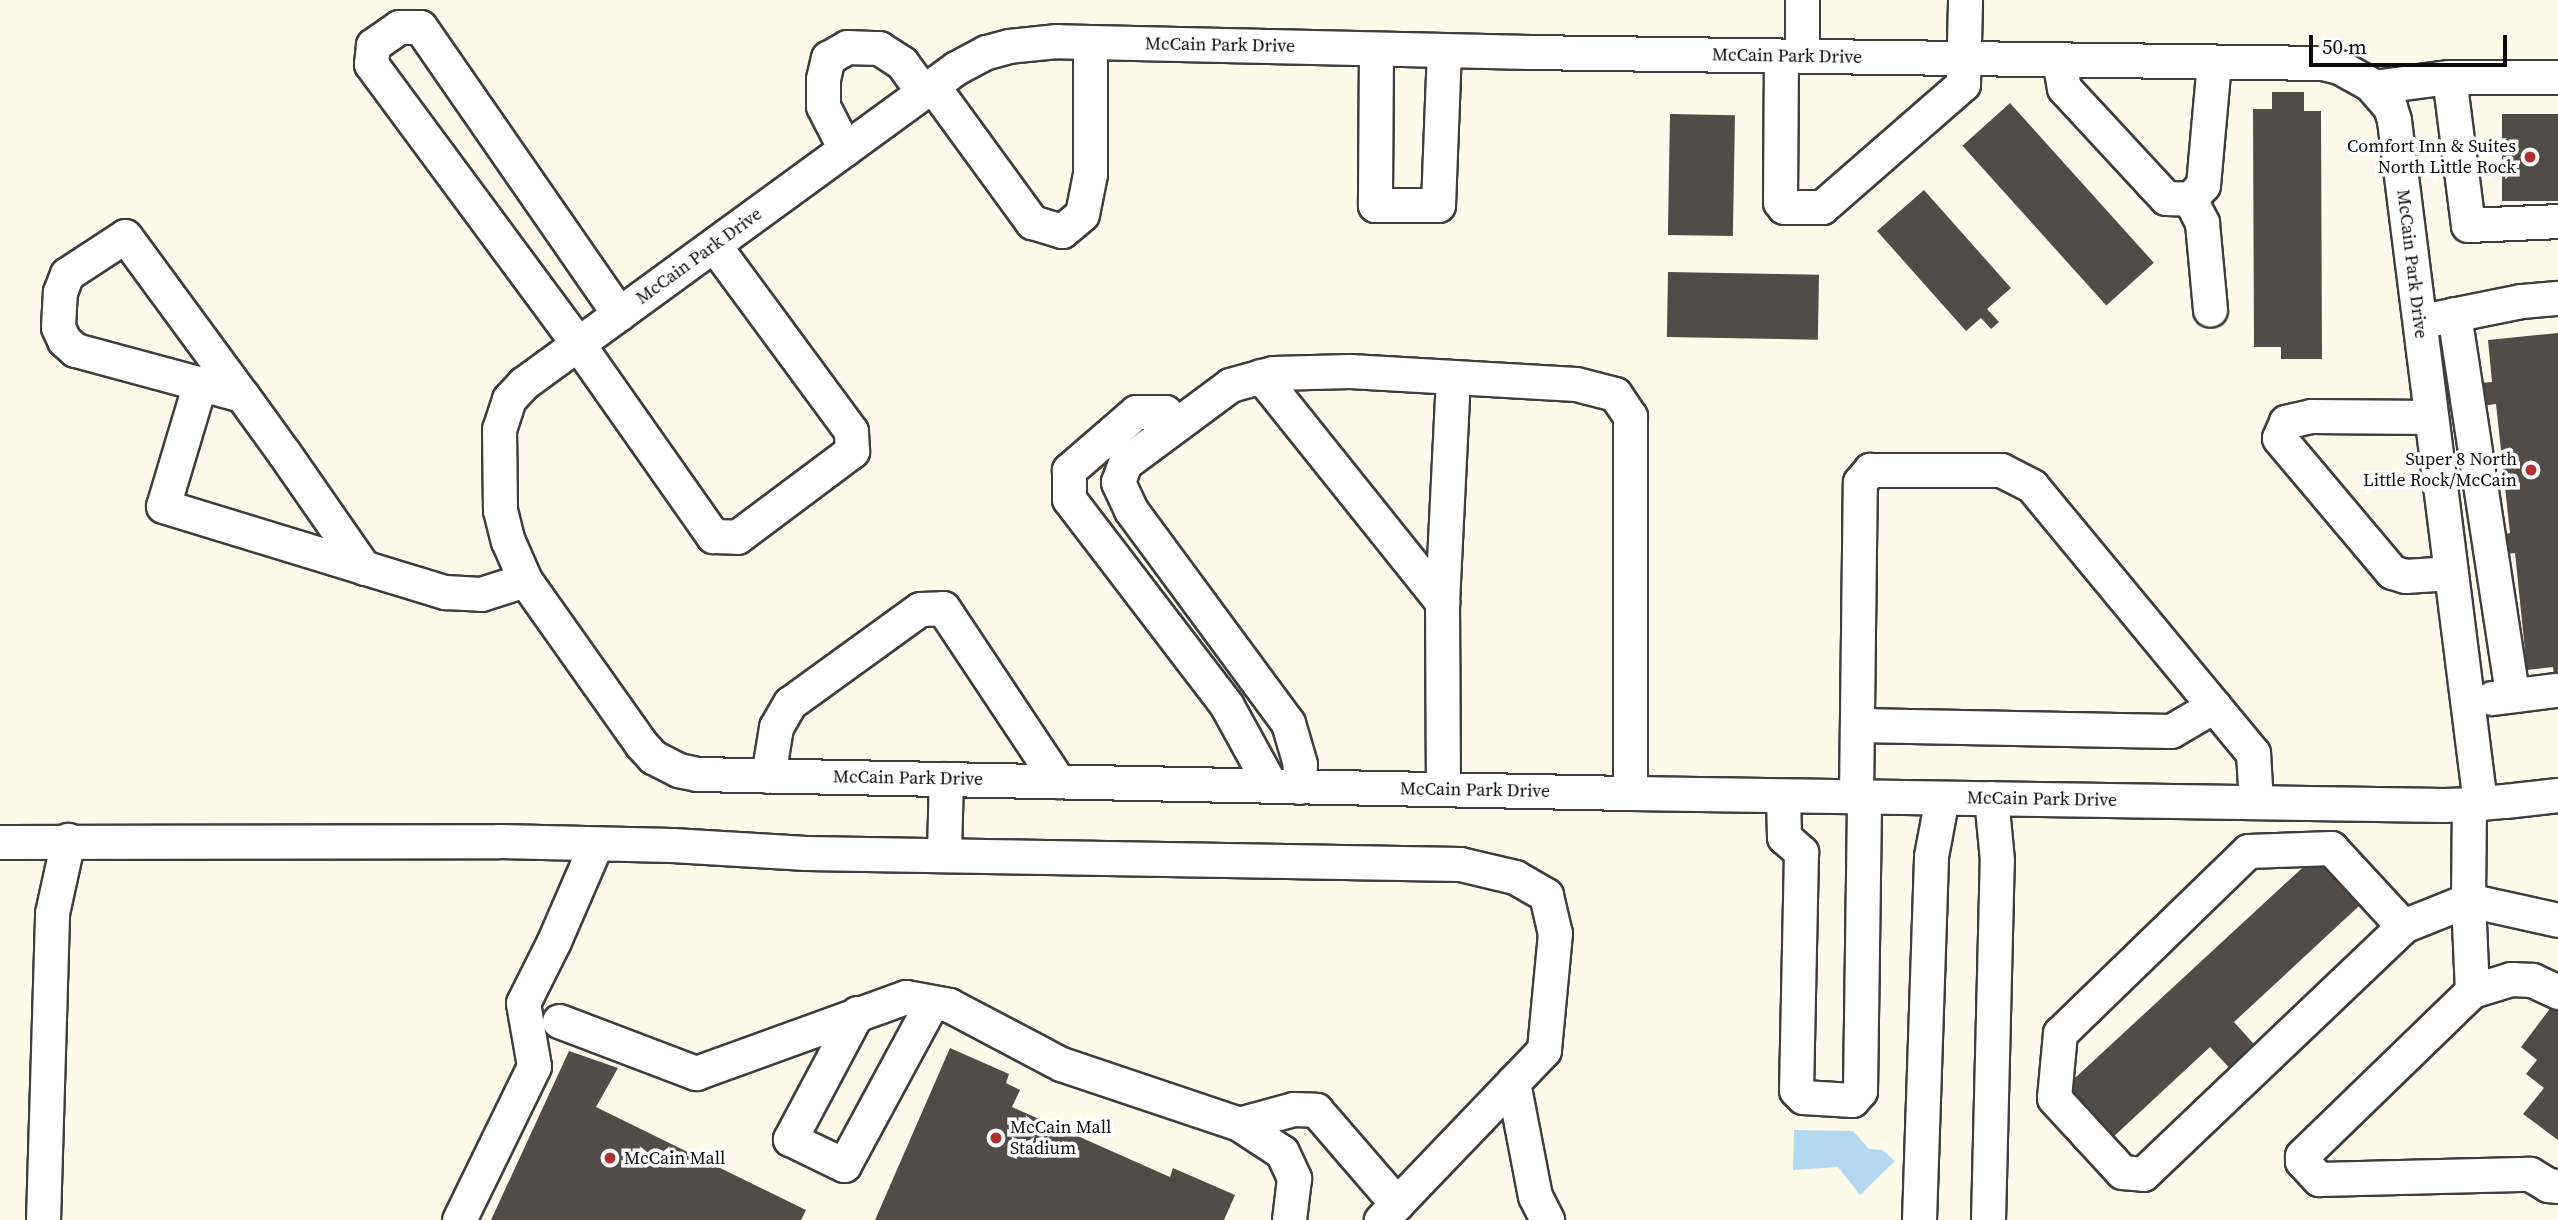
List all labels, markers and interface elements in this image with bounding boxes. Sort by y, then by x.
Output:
scale bar [2313,21,2511,65]
text: 50 m [2322,32,2367,61]
street label: McCain Park Drive [1145,33,1295,57]
street label: McCain Park Drive [1712,44,1862,68]
place label: Comfort Inn & Suites North Little Rock [2347,136,2516,178]
marker: Comfort Inn & Suites North Little Rock [2522,149,2538,165]
street label: McCain Park Drive [2392,188,2432,340]
street label: McCain Park Drive [632,203,766,309]
place label: Super 8 North Little Rock/McCain [2363,449,2517,491]
marker: Super 8 North Little Rock/McCain [2523,462,2539,478]
street label: McCain Park Drive [833,766,983,790]
street label: McCain Park Drive [1400,778,1550,802]
street label: McCain Park Drive [1967,787,2117,811]
place label: McCain Mall Stadium [1010,1117,1111,1160]
marker: McCain Mall Stadium [988,1130,1004,1146]
place label: McCain Mall [624,1147,725,1169]
marker: McCain Mall [602,1150,618,1166]

